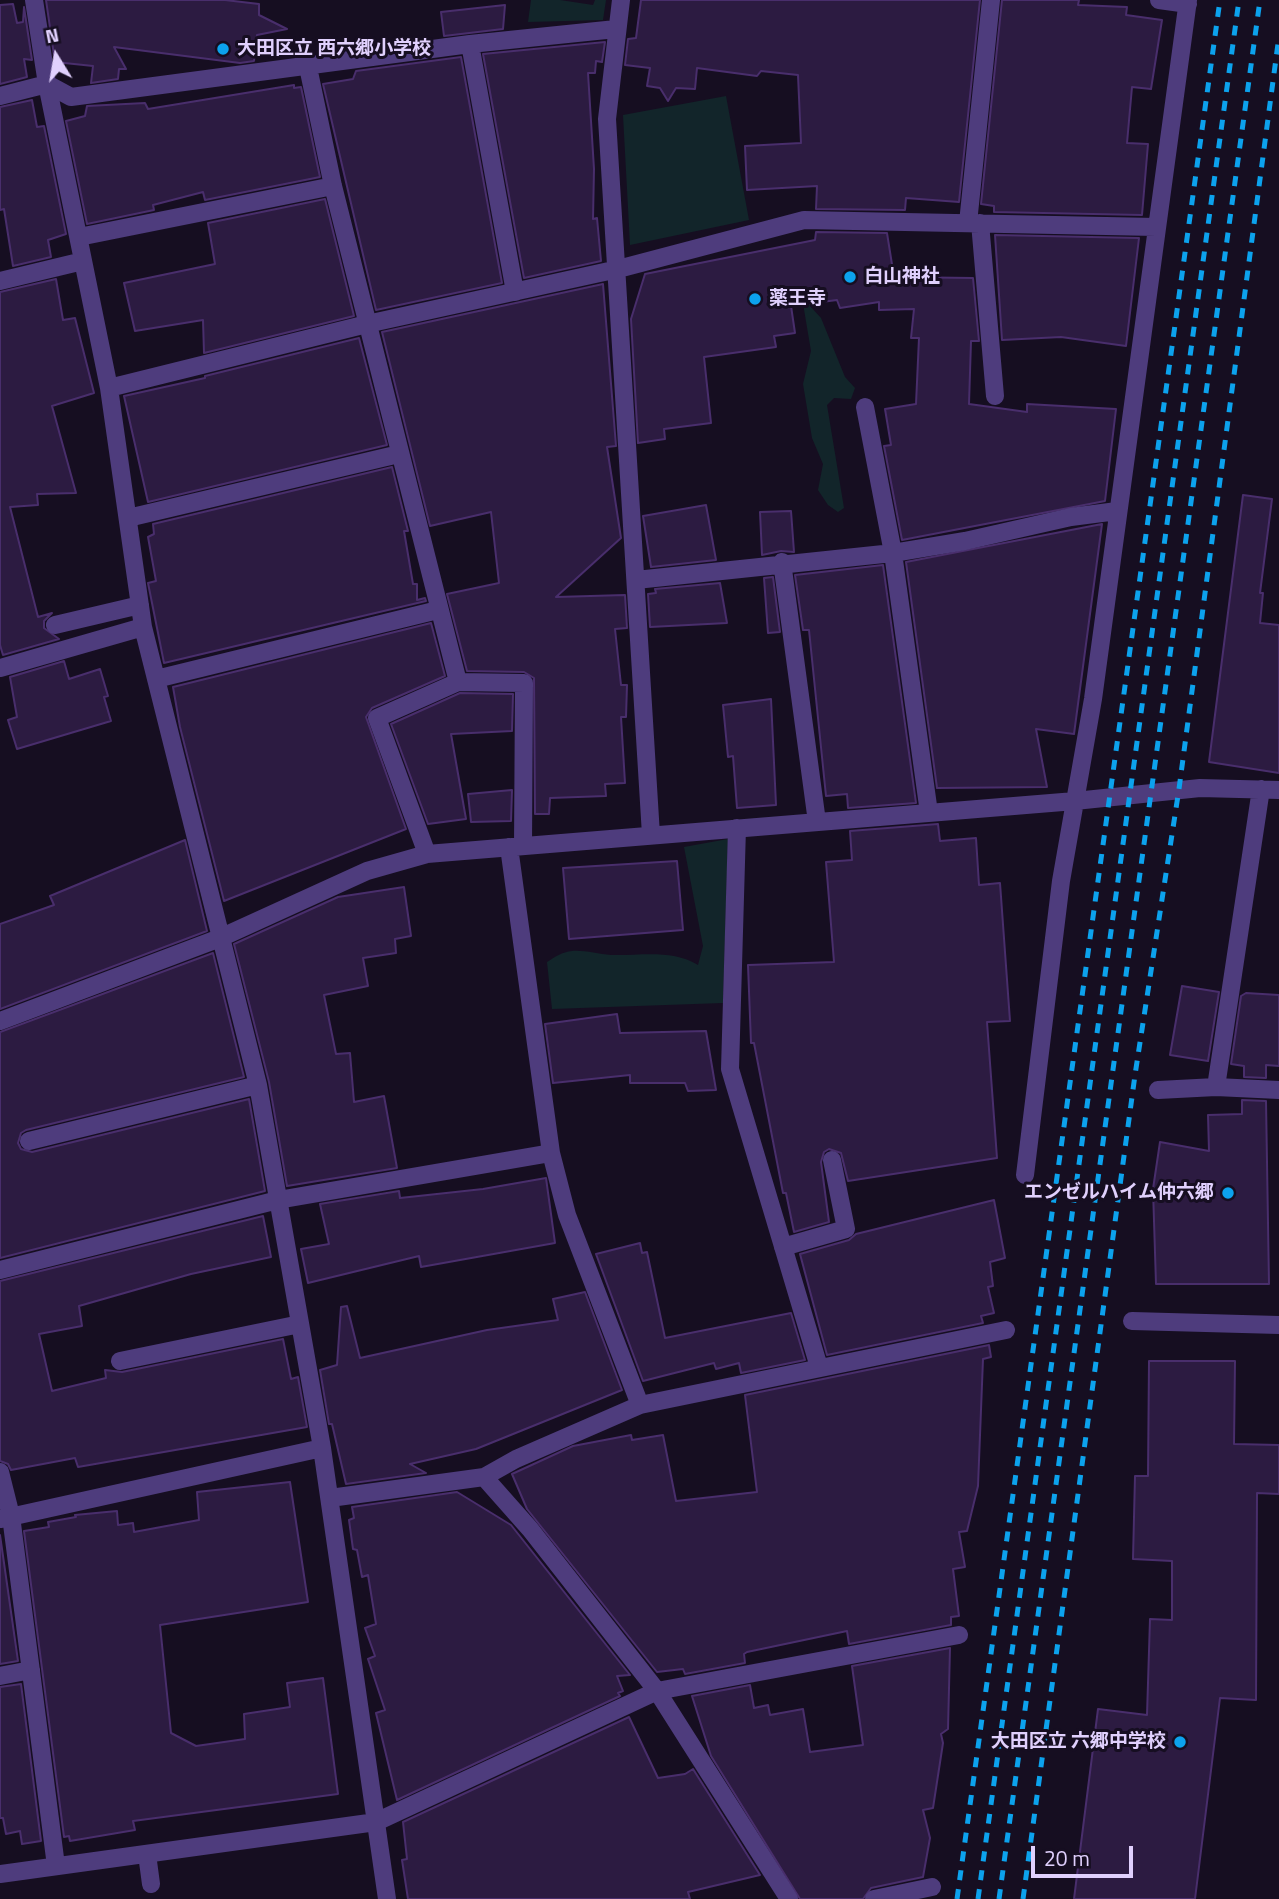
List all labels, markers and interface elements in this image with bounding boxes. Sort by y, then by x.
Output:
text: N [43,19,61,50]
north arrow [21,21,91,91]
place label: 大田区立 西六郷小学校 [237,38,431,60]
marker: 大田区立 西六郷小学校 [215,41,231,57]
place label: 白山神社 [864,266,940,288]
marker: 白山神社 [842,269,858,285]
place label: 薬王寺 [769,288,826,310]
marker: 薬王寺 [747,291,763,307]
place label: エンゼルハイム仲六郷 [1024,1182,1214,1204]
marker: エンゼルハイム仲六郷 [1220,1185,1236,1201]
place label: 大田区立 六郷中学校 [991,1731,1166,1753]
marker: 大田区立 六郷中学校 [1172,1734,1188,1750]
scale bar [1034,1832,1136,1876]
text: 20 m [1044,1842,1090,1874]

